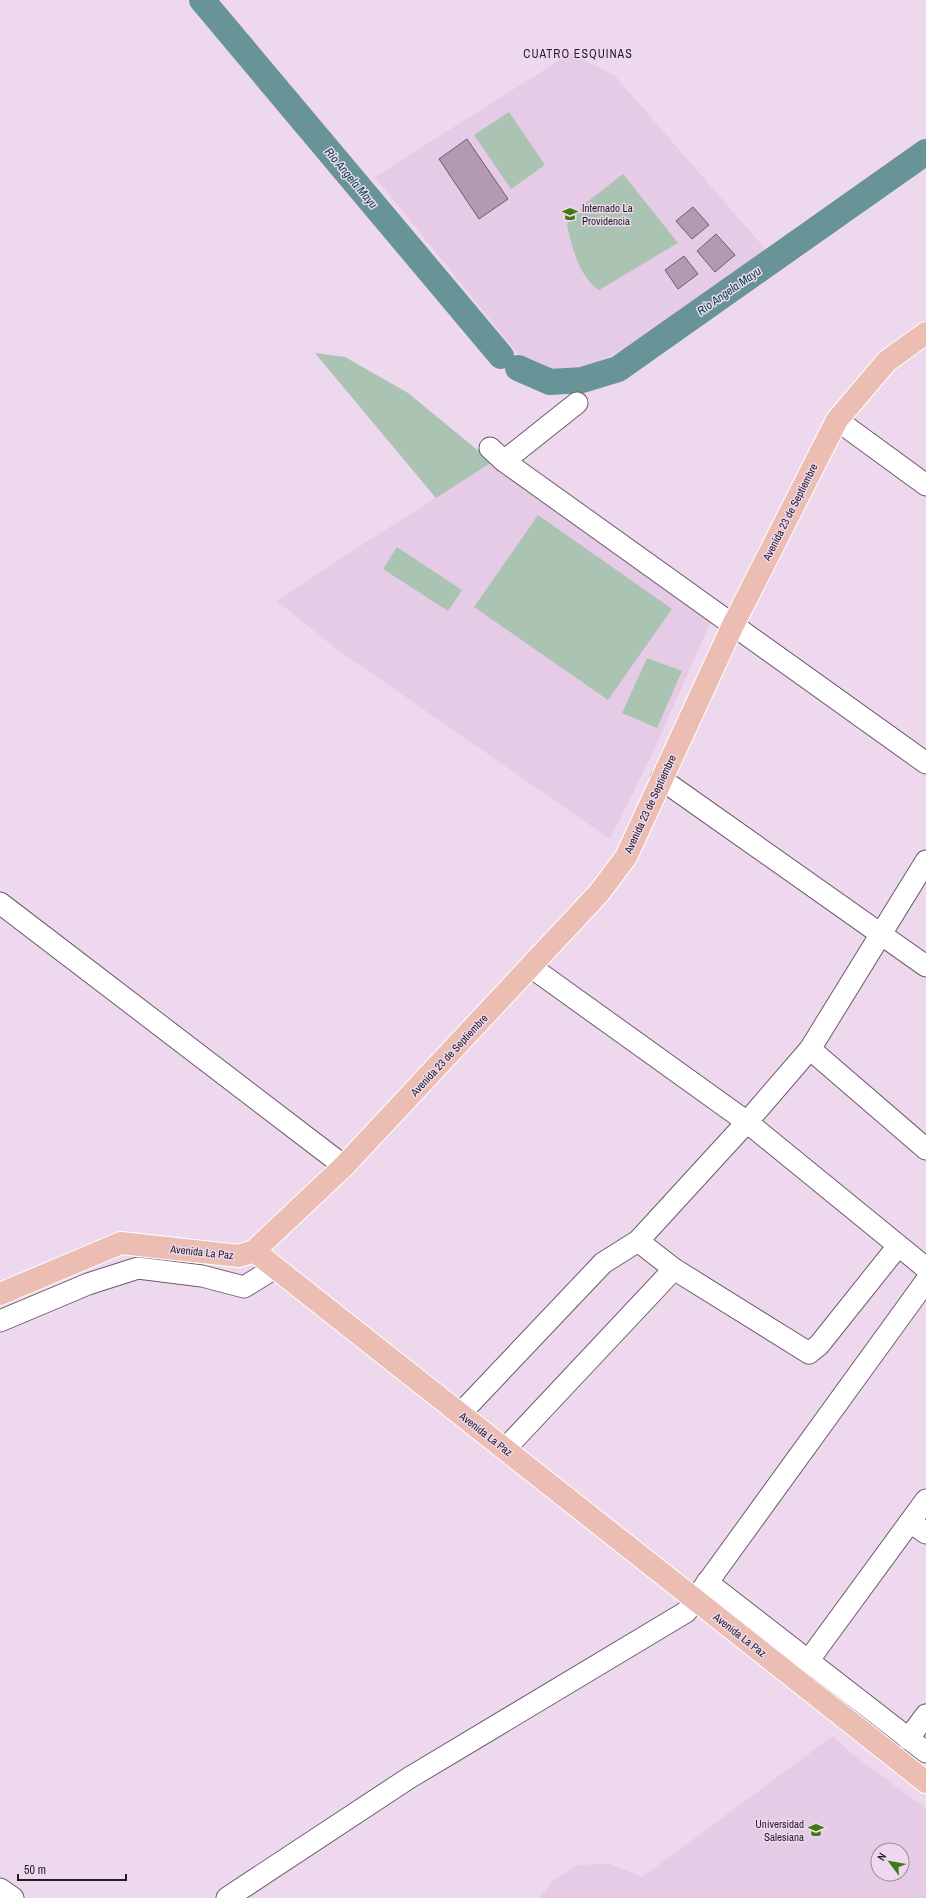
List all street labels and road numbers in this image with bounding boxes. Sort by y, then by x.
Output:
street label: Avenida 23 de Septiembre [759,461,821,564]
street label: Avenida 23 de Septiembre [621,752,679,856]
street label: Avenida 23 de Septiembre [407,1011,491,1100]
street label: Avenida La Paz [169,1242,235,1262]
street label: Avenida La Paz [456,1408,516,1459]
street label: Avenida La Paz [710,1609,770,1660]

